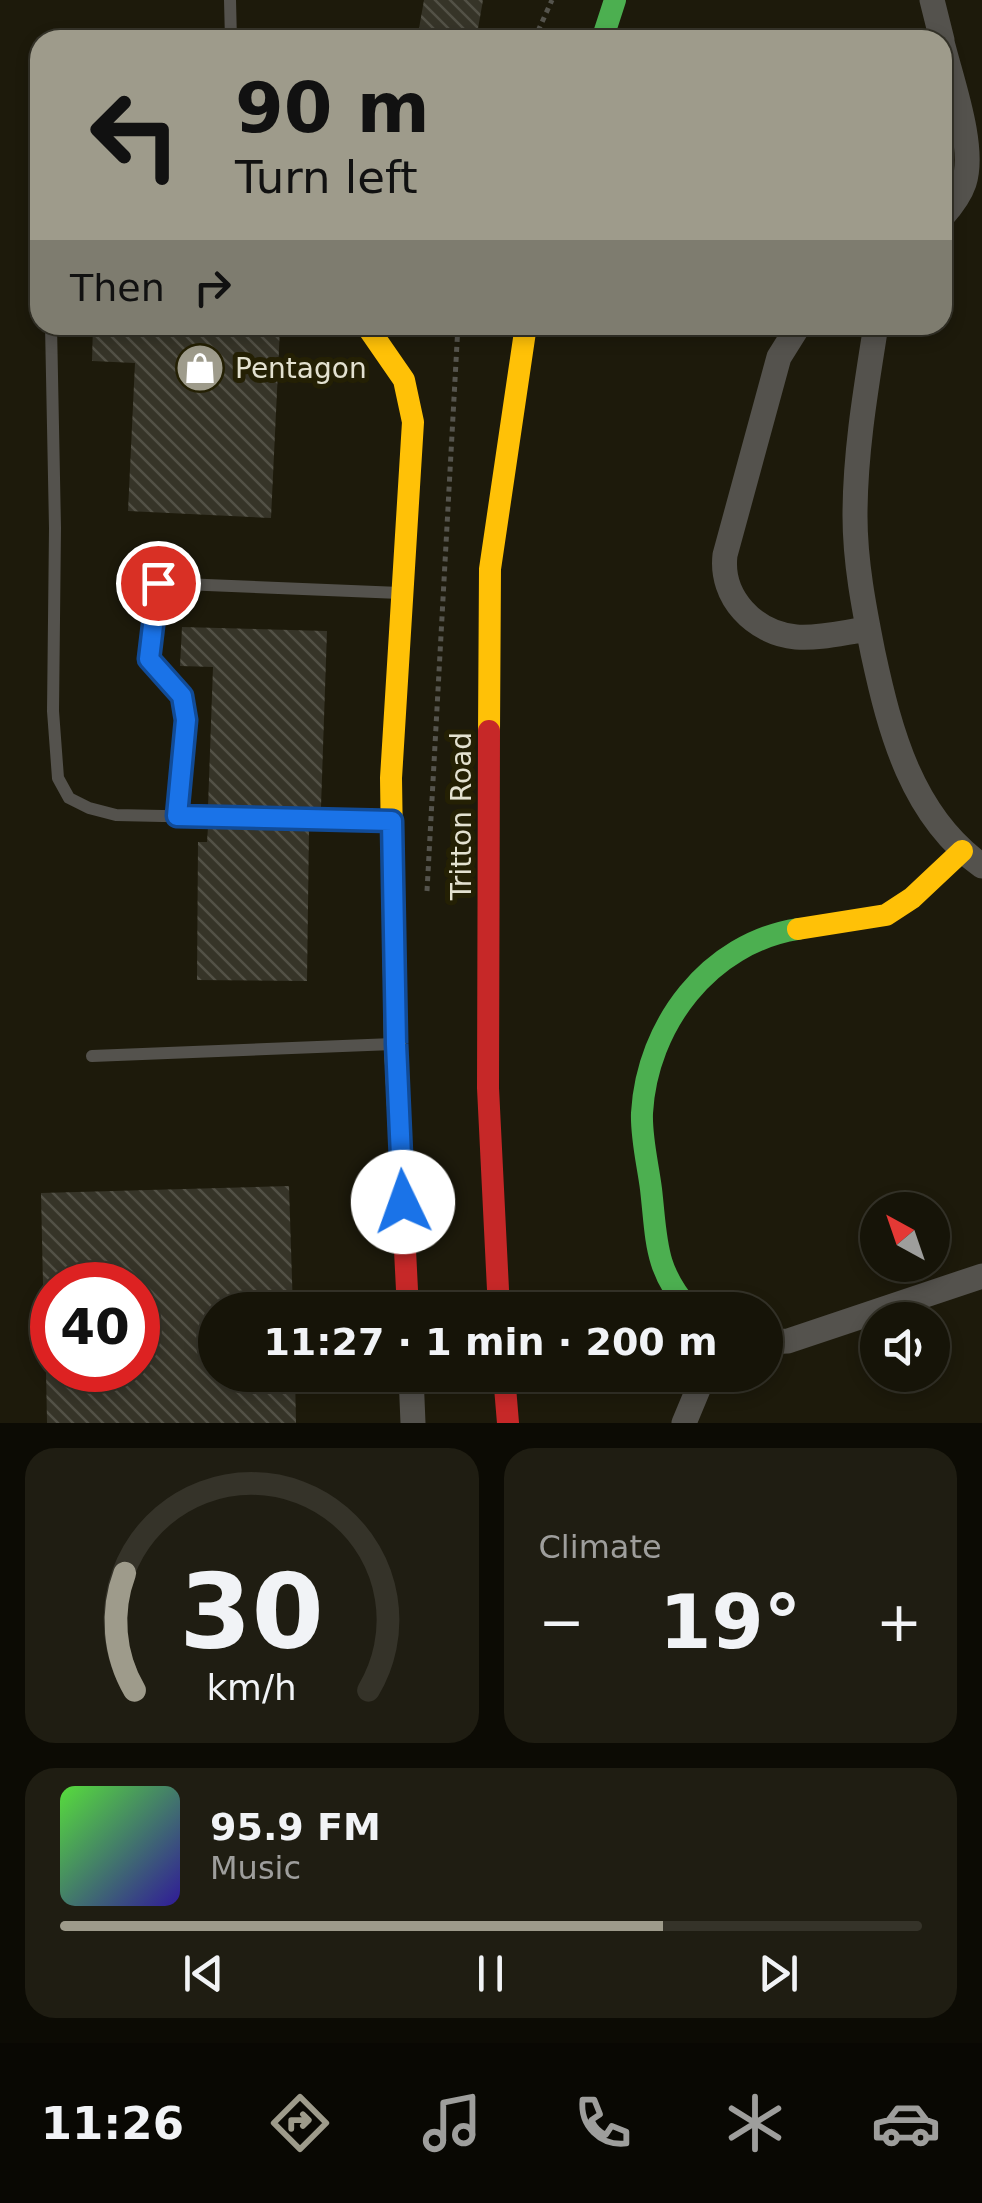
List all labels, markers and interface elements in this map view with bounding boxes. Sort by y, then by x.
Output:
text: 90 m [235,67,430,149]
icon: left [70,70,200,200]
text: Turn left [235,151,418,204]
icon: right [185,260,240,315]
text: Then [70,266,165,310]
shop icon: Pentagon [174,342,226,394]
place label: Pentagon [235,352,367,385]
pin [116,541,201,626]
icon: arrive [131,556,186,611]
street label: Tritton Road [445,732,478,901]
position arrow [351,1150,455,1254]
north arrow [860,1192,950,1282]
map controls [860,1192,950,1392]
speed limit sign: 40 [30,1262,160,1392]
button: sound [860,1302,950,1392]
text: 11:27 · 1 min · 200 m [263,1320,718,1364]
text: Climate [539,1528,662,1566]
text: 30 [179,1551,324,1673]
text: 19° [659,1578,801,1666]
text: − [539,1590,585,1654]
text: + [876,1590,922,1654]
text: km/h [207,1667,297,1708]
text: 95.9 FM [210,1805,381,1849]
text: Music [210,1849,301,1887]
icon: previous [176,1946,231,2001]
icon: pause [463,1946,518,2001]
icon: next [751,1946,806,2001]
icon: directions [265,2088,335,2158]
icon: music [417,2088,487,2158]
icon: phone [568,2088,638,2158]
icon: climate [720,2088,790,2158]
icon: car [871,2088,941,2158]
text: 11:26 [41,2097,184,2150]

